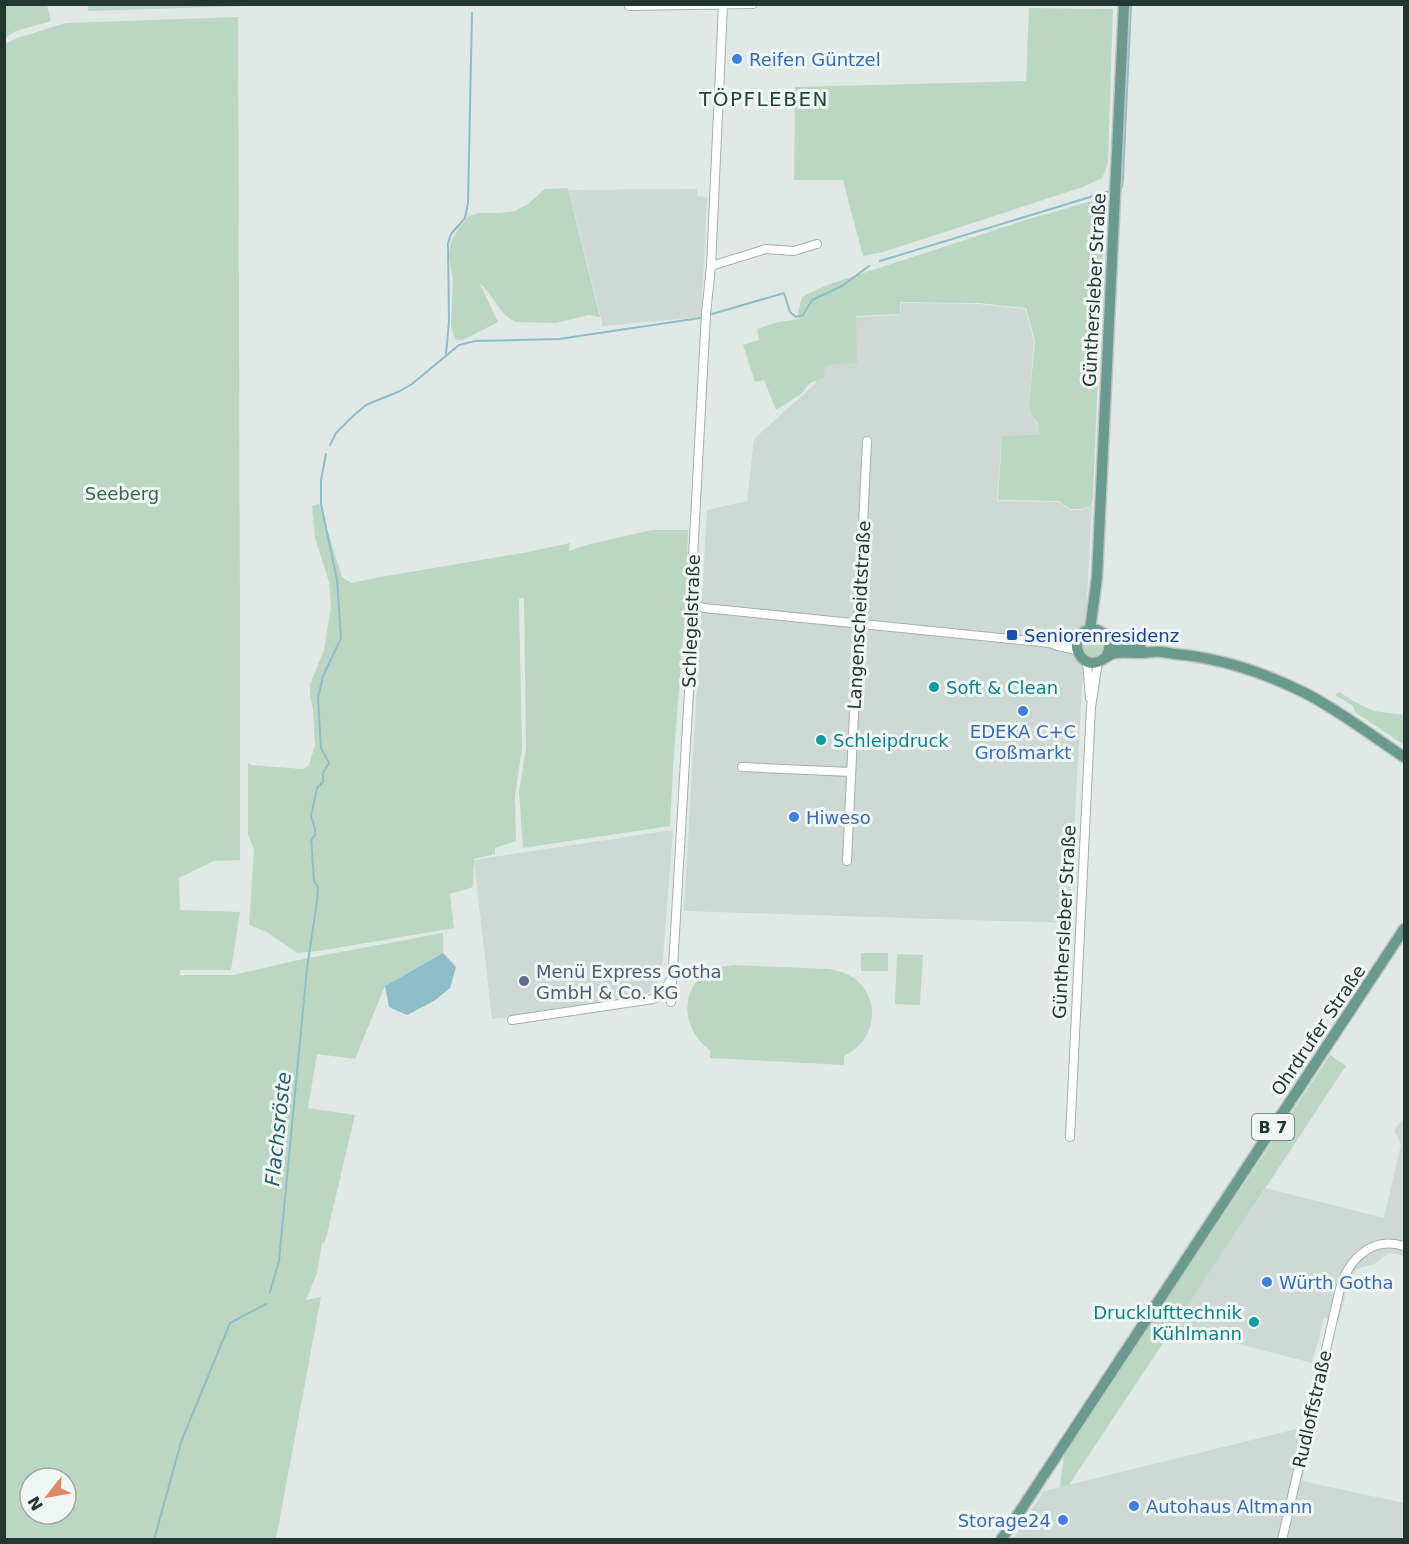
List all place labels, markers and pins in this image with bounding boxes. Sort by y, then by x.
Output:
place label: Reifen Güntzel [749,49,881,70]
marker: Reifen Güntzel [730,52,744,66]
place label: Seniorenresidenz [1024,625,1179,646]
marker: Seniorenresidenz [1005,628,1019,642]
place label: Soft & Clean [946,677,1058,698]
marker: Soft & Clean [927,680,941,694]
marker: EDEKA C+C Großmarkt [1016,704,1030,718]
place label: EDEKA C+C Großmarkt [970,721,1076,763]
place label: Schleipdruck [833,730,949,751]
marker: Schleipdruck [814,733,828,747]
place label: Hiweso [806,807,871,828]
marker: Hiweso [787,810,801,824]
place label: Menü Express Gotha GmbH & Co. KG [536,961,722,1003]
marker: Menü Express Gotha GmbH & Co. KG [517,974,531,988]
place label: Würth Gotha [1279,1272,1394,1293]
marker: Würth Gotha [1260,1275,1274,1289]
place label: Drucklufttechnik Kühlmann [1093,1302,1243,1344]
marker: Drucklufttechnik Kühlmann [1247,1315,1261,1329]
place label: Autohaus Altmann [1146,1496,1313,1517]
marker: Autohaus Altmann [1127,1499,1141,1513]
place label: Storage24 [958,1510,1051,1531]
marker: Storage24 [1056,1513,1070,1527]

